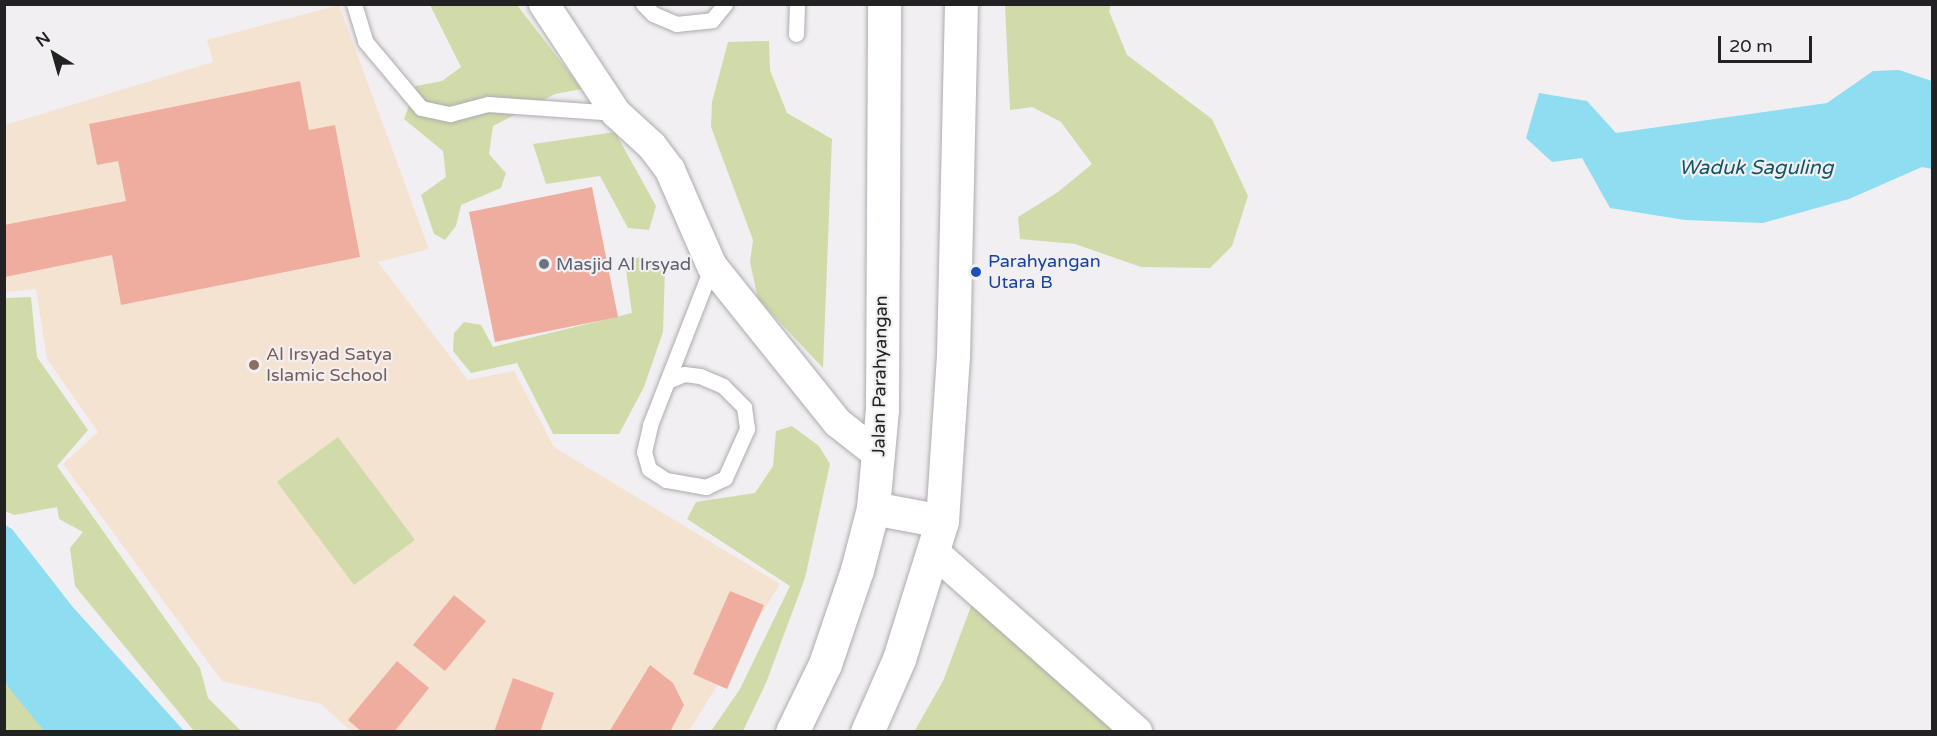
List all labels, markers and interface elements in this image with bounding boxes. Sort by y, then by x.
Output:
north arrow [24,24,84,84]
scale bar [1721,24,1816,62]
text: N [32,28,54,51]
text: 20 m [1729,35,1773,57]
water label: Waduk Saguling [1679,156,1833,180]
place label: Parahyangan Utara B [988,251,1101,294]
place label: Masjid Al Irsyad [556,253,691,275]
marker: Masjid Al Irsyad [537,257,551,271]
marker: Parahyangan Utara B [969,265,983,279]
street label: Jalan Parahyangan [868,295,892,457]
place label: Al Irsyad Satya Islamic School [266,344,392,386]
marker: Al Irsyad Satya Islamic School [247,358,261,372]

